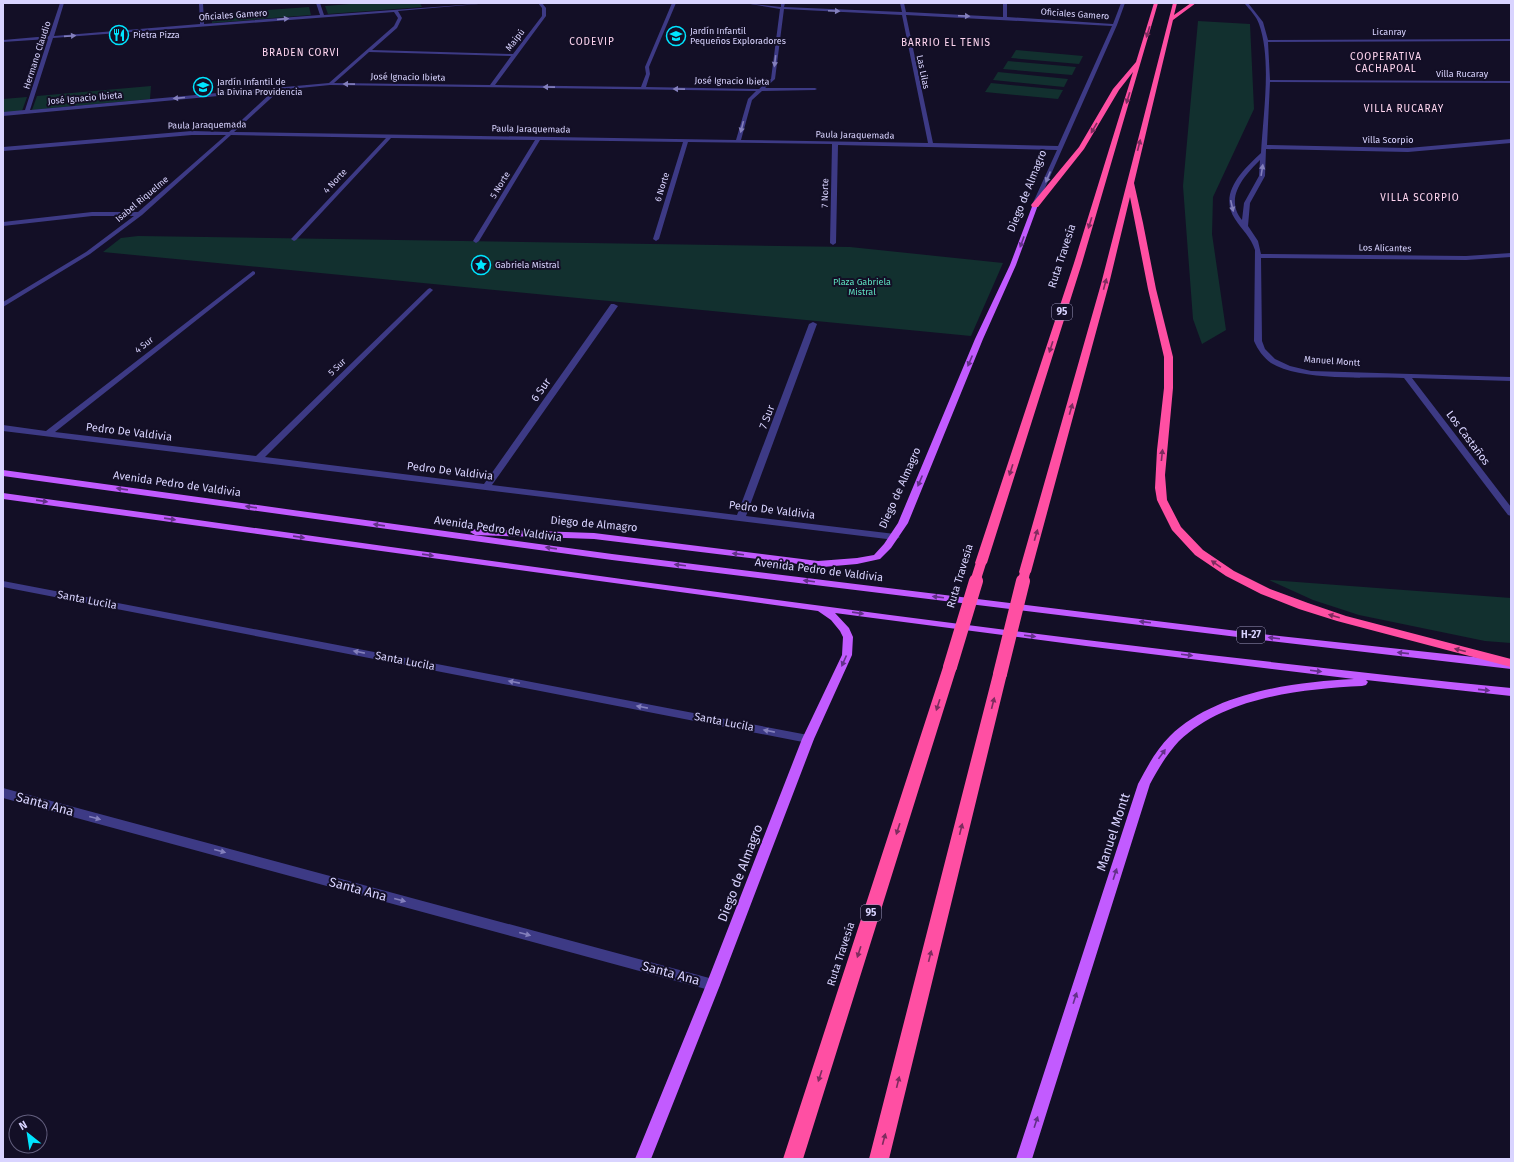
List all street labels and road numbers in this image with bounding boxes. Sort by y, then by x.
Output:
street label: Oficiales Gamero [1040,7,1110,21]
street label: Oficiales Gamero [198,8,268,22]
street label: Hermano Claudio [21,20,53,90]
street label: Maipú [503,27,527,53]
street label: Licanray [1372,27,1406,37]
street label: Las Lilas [915,54,931,90]
street label: Villa Rucaray [1436,69,1489,79]
street label: José Ignacio Ibieta [370,71,446,83]
street label: José Ignacio Ibieta [694,75,770,87]
street label: José Ignacio Ibieta [47,90,123,106]
street label: Paula Jaraquemada [167,119,247,131]
street label: Paula Jaraquemada [491,123,571,135]
street label: Paula Jaraquemada [815,129,895,141]
street label: Villa Scorpio [1363,135,1413,145]
street label: Diego de Almagro [1005,148,1049,234]
street label: 4 Norte [321,167,349,195]
street label: 5 Norte [488,170,512,200]
street label: 6 Norte [653,171,671,203]
street label: Isabel Riquelme [114,174,170,224]
street label: 7 Norte [820,178,830,208]
street label: Ruta Travesía [1046,222,1078,290]
street label: Los Alicantes [1358,243,1412,253]
road number: 95 [1052,304,1072,320]
street label: 4 Sur [133,334,156,355]
street label: Manuel Montt [1304,354,1361,368]
street label: 5 Sur [326,356,348,378]
street label: 6 Sur [528,375,554,404]
street label: 7 Sur [757,403,778,431]
street label: Los Castaños [1443,408,1493,468]
street label: Pedro De Valdivia [85,420,173,444]
street label: Diego de Almagro [876,445,924,531]
street label: Pedro De Valdivia [406,459,494,483]
street label: Avenida Pedro de Valdivia [112,469,242,499]
street label: Pedro De Valdivia [728,498,816,522]
street label: Avenida Pedro de Valdivia [433,514,563,544]
street label: Diego de Almagro [550,514,638,534]
street label: Ruta Travesía [944,542,976,610]
street label: Avenida Pedro de Valdivia [754,556,884,584]
street label: Santa Lucila [56,588,118,612]
road number: H-27 [1237,627,1265,643]
street label: Santa Lucila [374,649,436,673]
street label: Santa Lucila [693,710,755,734]
street label: Santa Ana [15,789,75,819]
street label: Manuel Montt [1093,791,1133,873]
street label: Diego de Almagro [714,822,766,924]
street label: Santa Ana [328,874,388,904]
road number: 95 [861,905,881,921]
street label: Ruta Travesía [825,920,857,988]
street label: Santa Ana [641,958,701,988]

